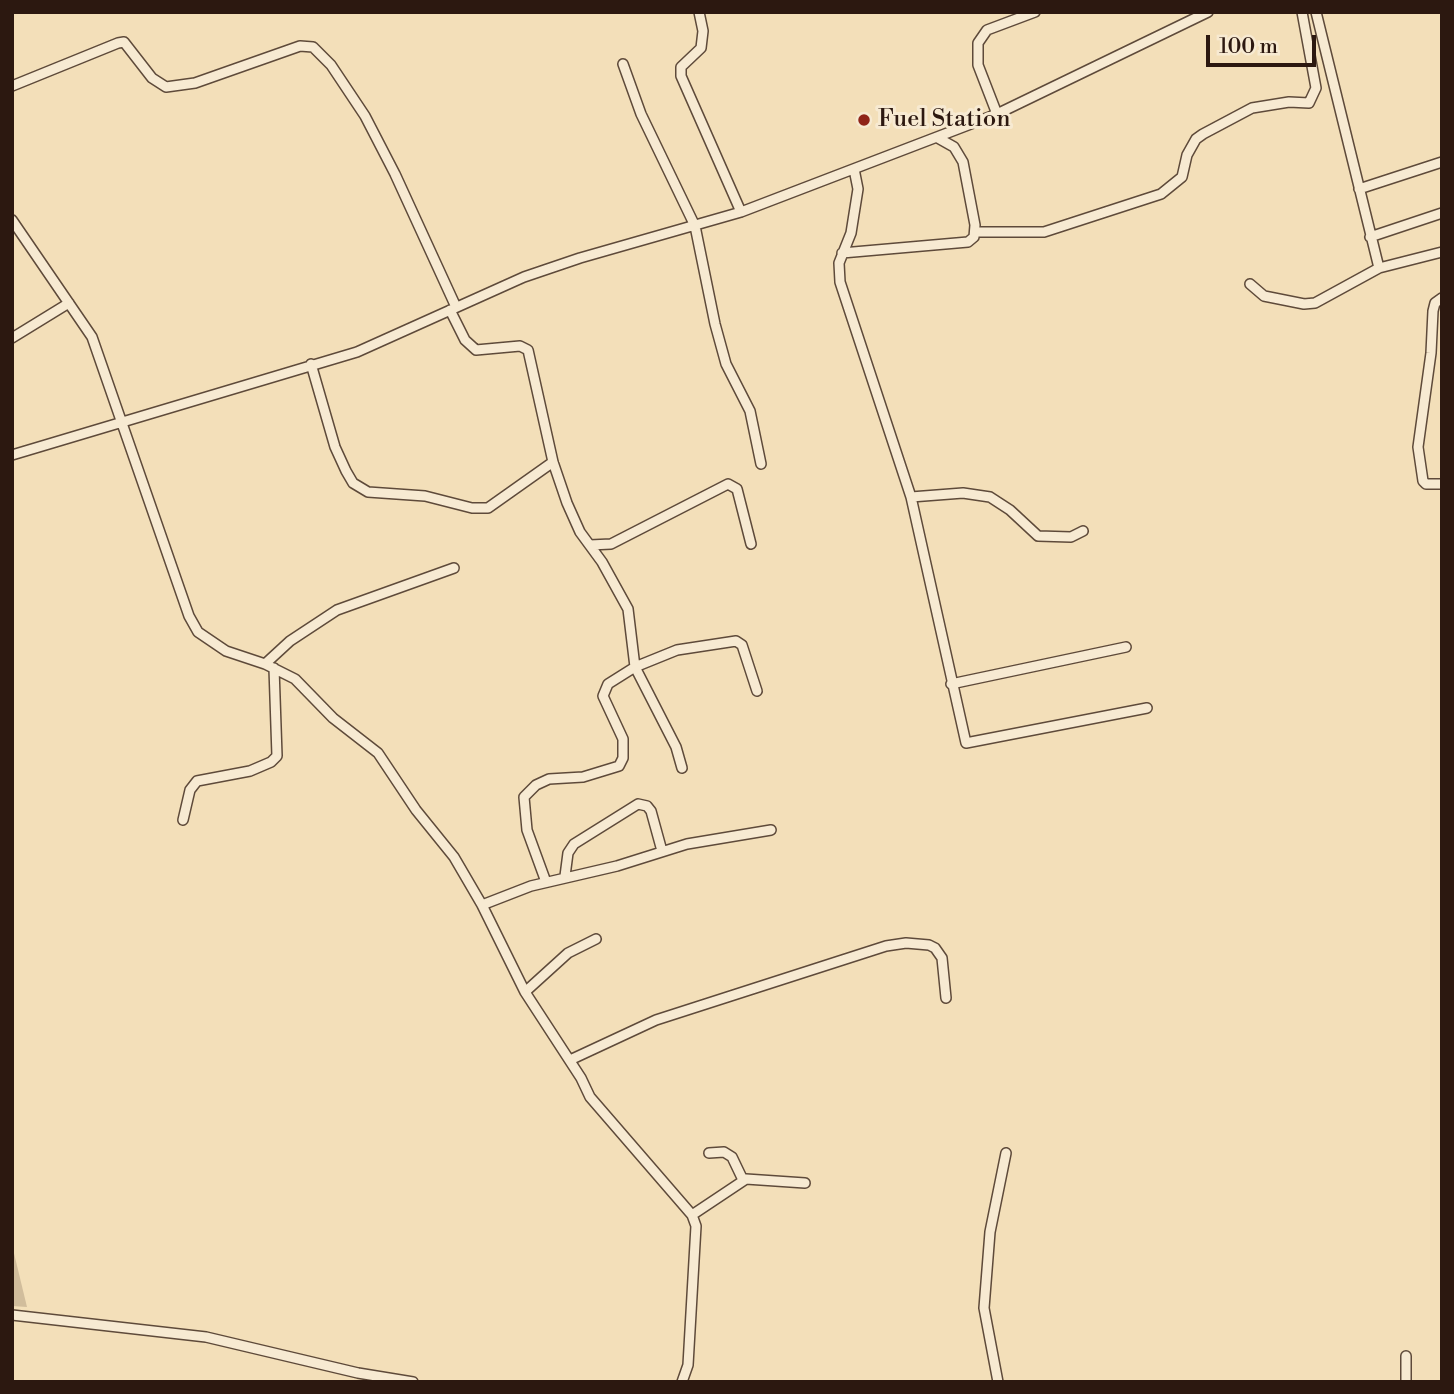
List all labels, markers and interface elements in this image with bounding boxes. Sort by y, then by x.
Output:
scale bar [1209,21,1319,65]
text: 100 m [1219,34,1278,60]
place label: Fuel Station [878,106,1010,134]
marker: Fuel Station [856,112,872,128]

